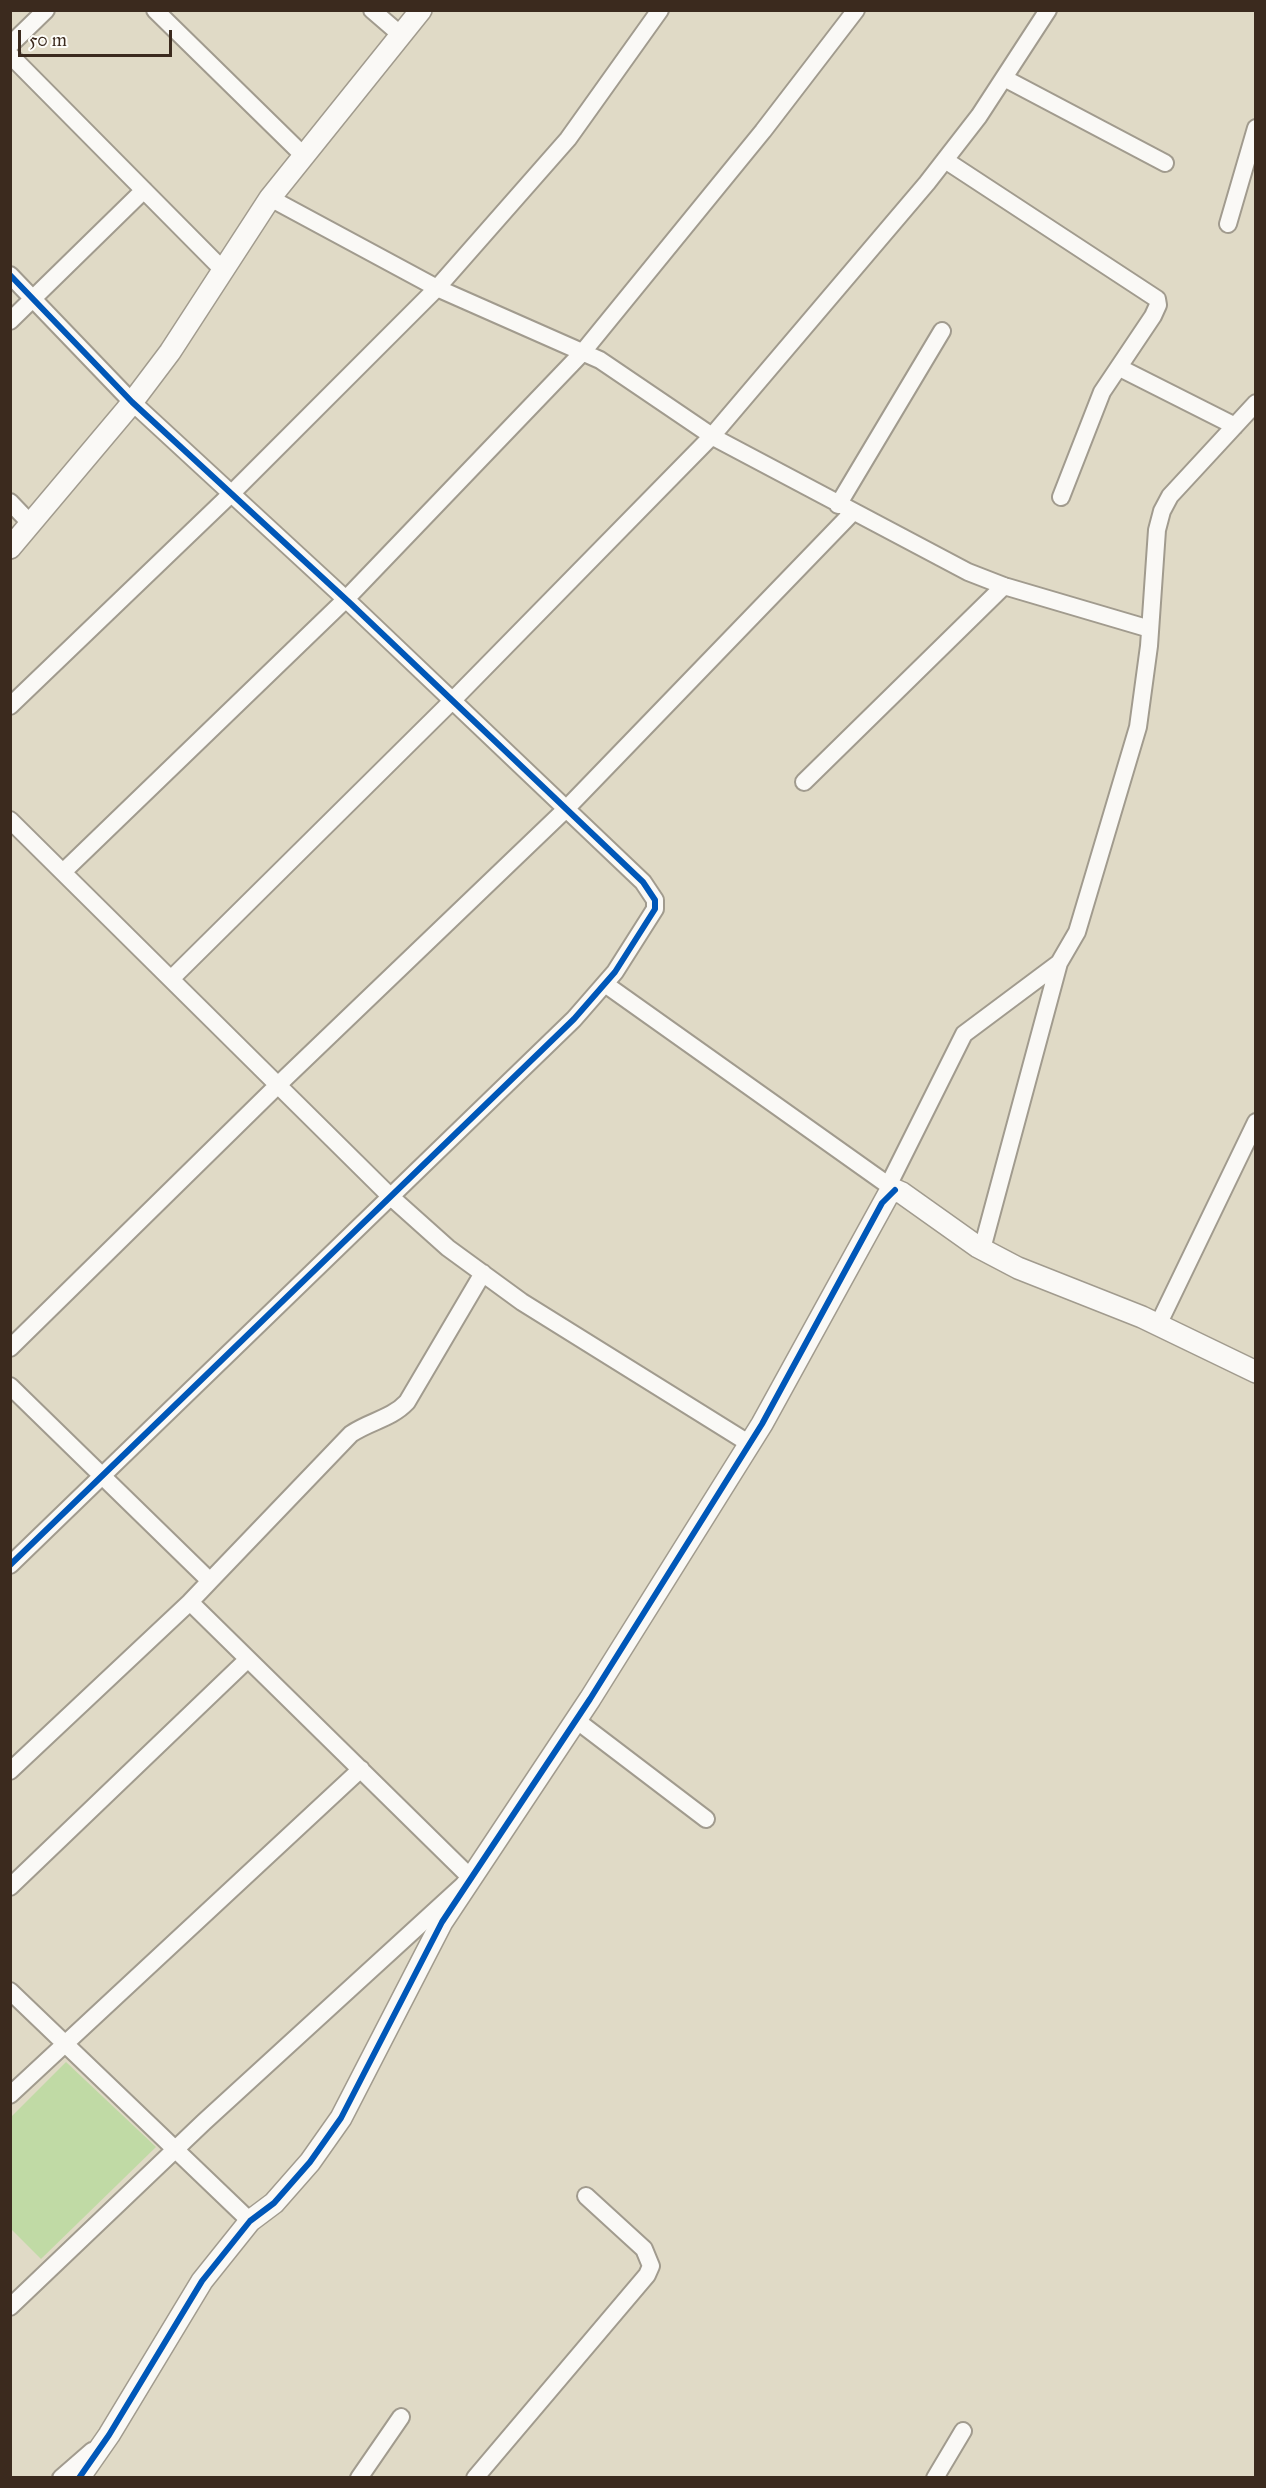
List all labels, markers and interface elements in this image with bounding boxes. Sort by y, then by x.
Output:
scale bar [21,18,176,56]
text: 50 m [29,29,67,51]

